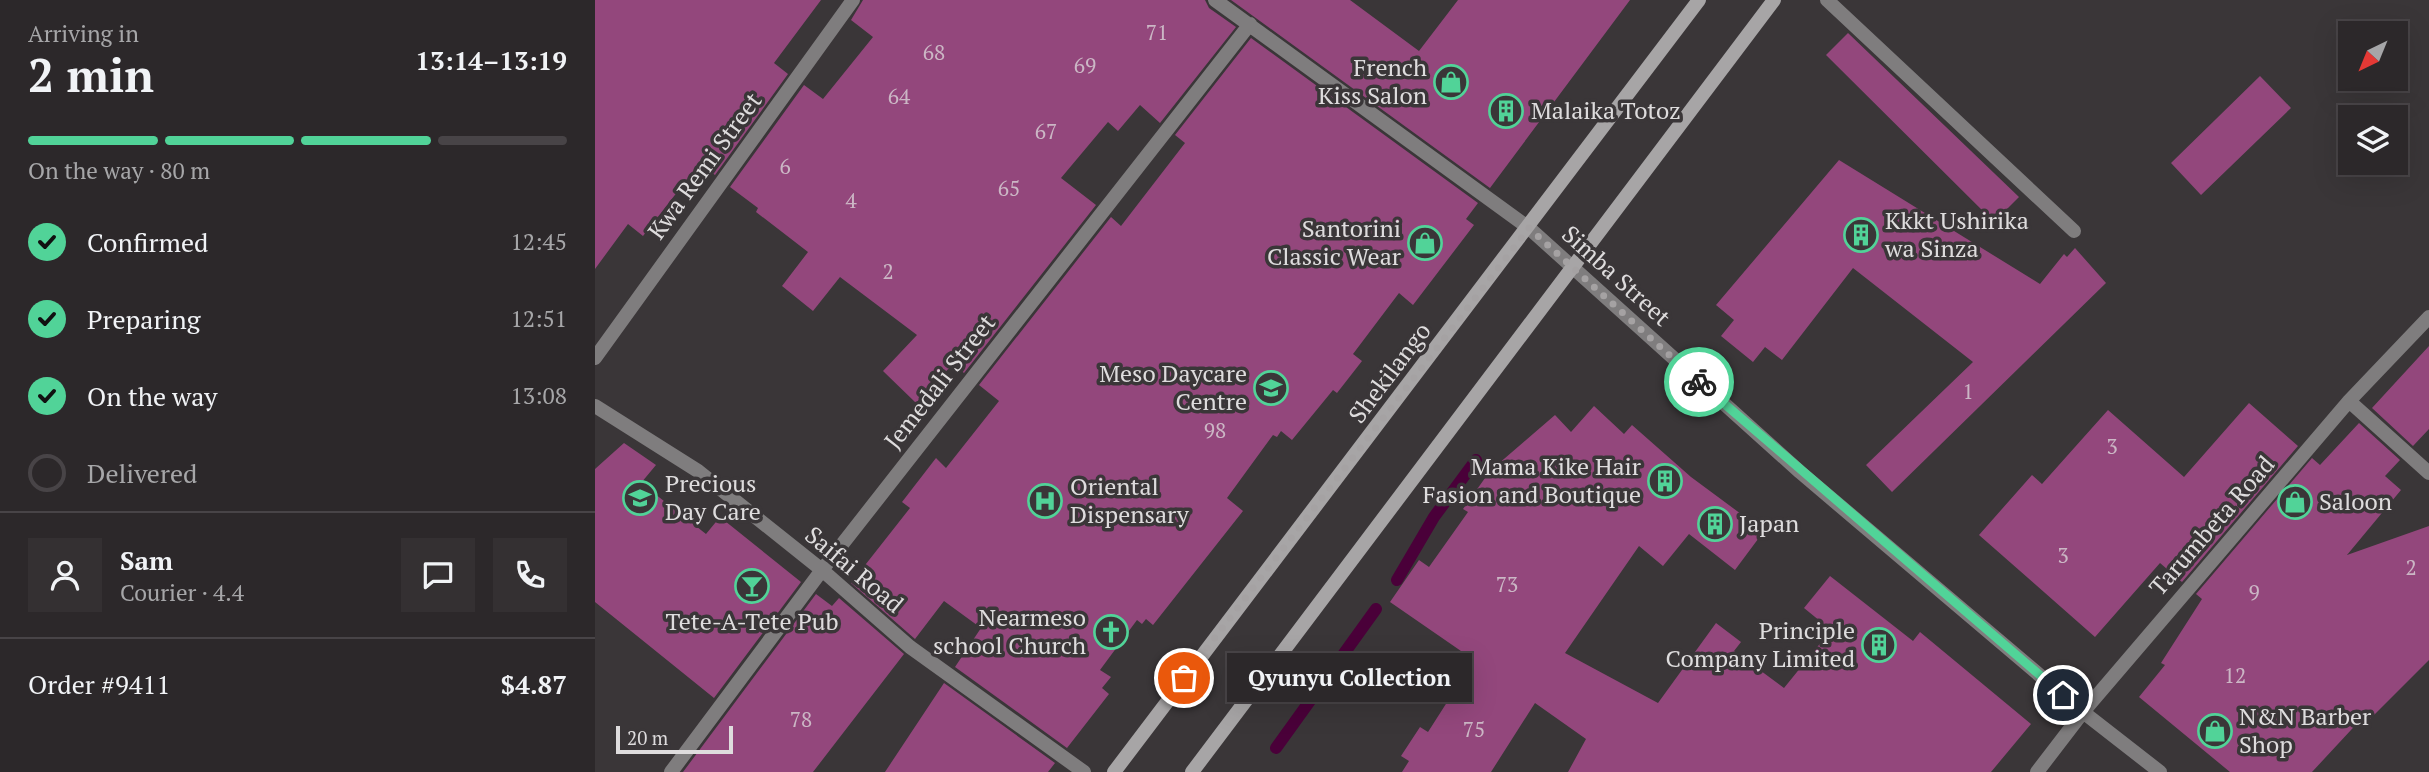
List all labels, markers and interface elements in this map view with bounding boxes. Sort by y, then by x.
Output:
text: Arriving in [28,18,139,49]
house number: 71 [1146,18,1168,46]
north arrow [2338,21,2408,91]
map controls [2338,21,2408,175]
house number: 68 [923,38,945,66]
text: 13:14–13:19 [415,43,567,77]
text: 2 min [28,44,154,105]
house number: 69 [1074,51,1096,79]
place label: French Kiss Salon [1318,51,1427,111]
shop icon: French Kiss Salon [1432,63,1470,101]
house number: 64 [888,82,911,110]
street label: Kwa Remi Street [640,85,768,245]
building icon: Malaika Totoz [1487,92,1525,130]
place label: Malaika Totoz [1531,94,1681,126]
button: layers [2338,105,2408,175]
house number: 67 [1035,117,1057,145]
house number: 6 [779,152,791,180]
text: On the way · 80 m [28,155,210,186]
house number: 65 [998,174,1020,202]
house number: 4 [845,186,857,214]
place label: Kkkt Ushirika wa Sinza [1884,204,2029,264]
place label: Santorini Classic Wear [1267,212,1402,272]
building icon: Kkkt Ushirika wa Sinza [1842,216,1880,254]
street label: Simba Street [1555,218,1678,333]
icon: check [28,223,66,261]
shop icon: Santorini Classic Wear [1406,224,1444,262]
text: Confirmed [87,225,208,259]
text: 12:45 [510,226,567,257]
house number: 2 [882,257,894,285]
icon: check [28,300,66,338]
text: Preparing [87,302,200,336]
text: 12:51 [510,303,567,334]
street label: Jemedali Street [876,307,1002,455]
street label: Shekilango [1341,316,1438,429]
courier [1664,347,1734,417]
place label: Meso Daycare Centre [1099,357,1247,417]
icon: bike [1680,363,1718,401]
school or university icon: Meso Daycare Centre [1252,369,1290,407]
icon: check [28,377,66,415]
house number: 1 [1962,377,1974,405]
text: On the way [87,379,218,413]
text: 13:08 [510,380,567,411]
house number: 98 [1204,416,1226,444]
house number: 3 [2106,432,2118,460]
street label: Tarumbeta Road [2142,449,2281,602]
place label: Mama Kike Hair Fasion and Boutique [1422,450,1642,510]
text: Delivered [87,456,197,490]
building icon: Mama Kike Hair Fasion and Boutique [1646,462,1684,500]
place label: Precious Day Care [665,467,761,527]
place label: Oriental Dispensary [1070,470,1190,530]
school or university icon: Precious Day Care [621,479,659,517]
hospital icon: Oriental Dispensary [1026,482,1064,520]
shop icon: Saloon [2276,483,2314,521]
place label: Saloon [2319,485,2392,517]
building icon: Japan [1696,505,1734,543]
place label: Japan [1739,507,1799,539]
street label: Saifai Road [799,519,911,620]
button: person [28,538,102,612]
button: chat [401,538,475,612]
button: phone [493,538,567,612]
house number: 3 [2057,541,2069,569]
text: Sam [120,543,173,577]
house number: 2 [2405,553,2417,581]
bar icon: Tete-A-Tete Pub [733,567,771,605]
house number: 73 [1496,570,1518,598]
text: Courier · 4.4 [120,577,244,608]
house number: 9 [2248,578,2260,606]
place label: Nearmeso school Church [933,601,1086,661]
place label: Tete-A-Tete Pub [665,605,839,637]
church icon: Nearmeso school Church [1092,613,1130,651]
place label: Principle Company Limited [1666,614,1855,674]
building icon: Principle Company Limited [1860,626,1898,664]
pin [1154,648,1214,708]
callout: Qyunyu Collection [1226,654,1471,702]
icon: bag [1165,659,1203,697]
house number: 12 [2224,661,2246,689]
text: Qyunyu Collection [1248,662,1451,693]
pin [2033,665,2093,725]
text: Order #9411 [28,667,170,701]
text: $4.87 [501,667,567,701]
icon: home [2044,676,2082,714]
place label: N&N Barber Shop [2239,700,2372,760]
house number: 78 [790,705,812,733]
shop icon: N&N Barber Shop [2196,712,2234,750]
house number: 75 [1463,715,1485,743]
scale bar [616,723,733,755]
text: 20 m [627,725,668,750]

